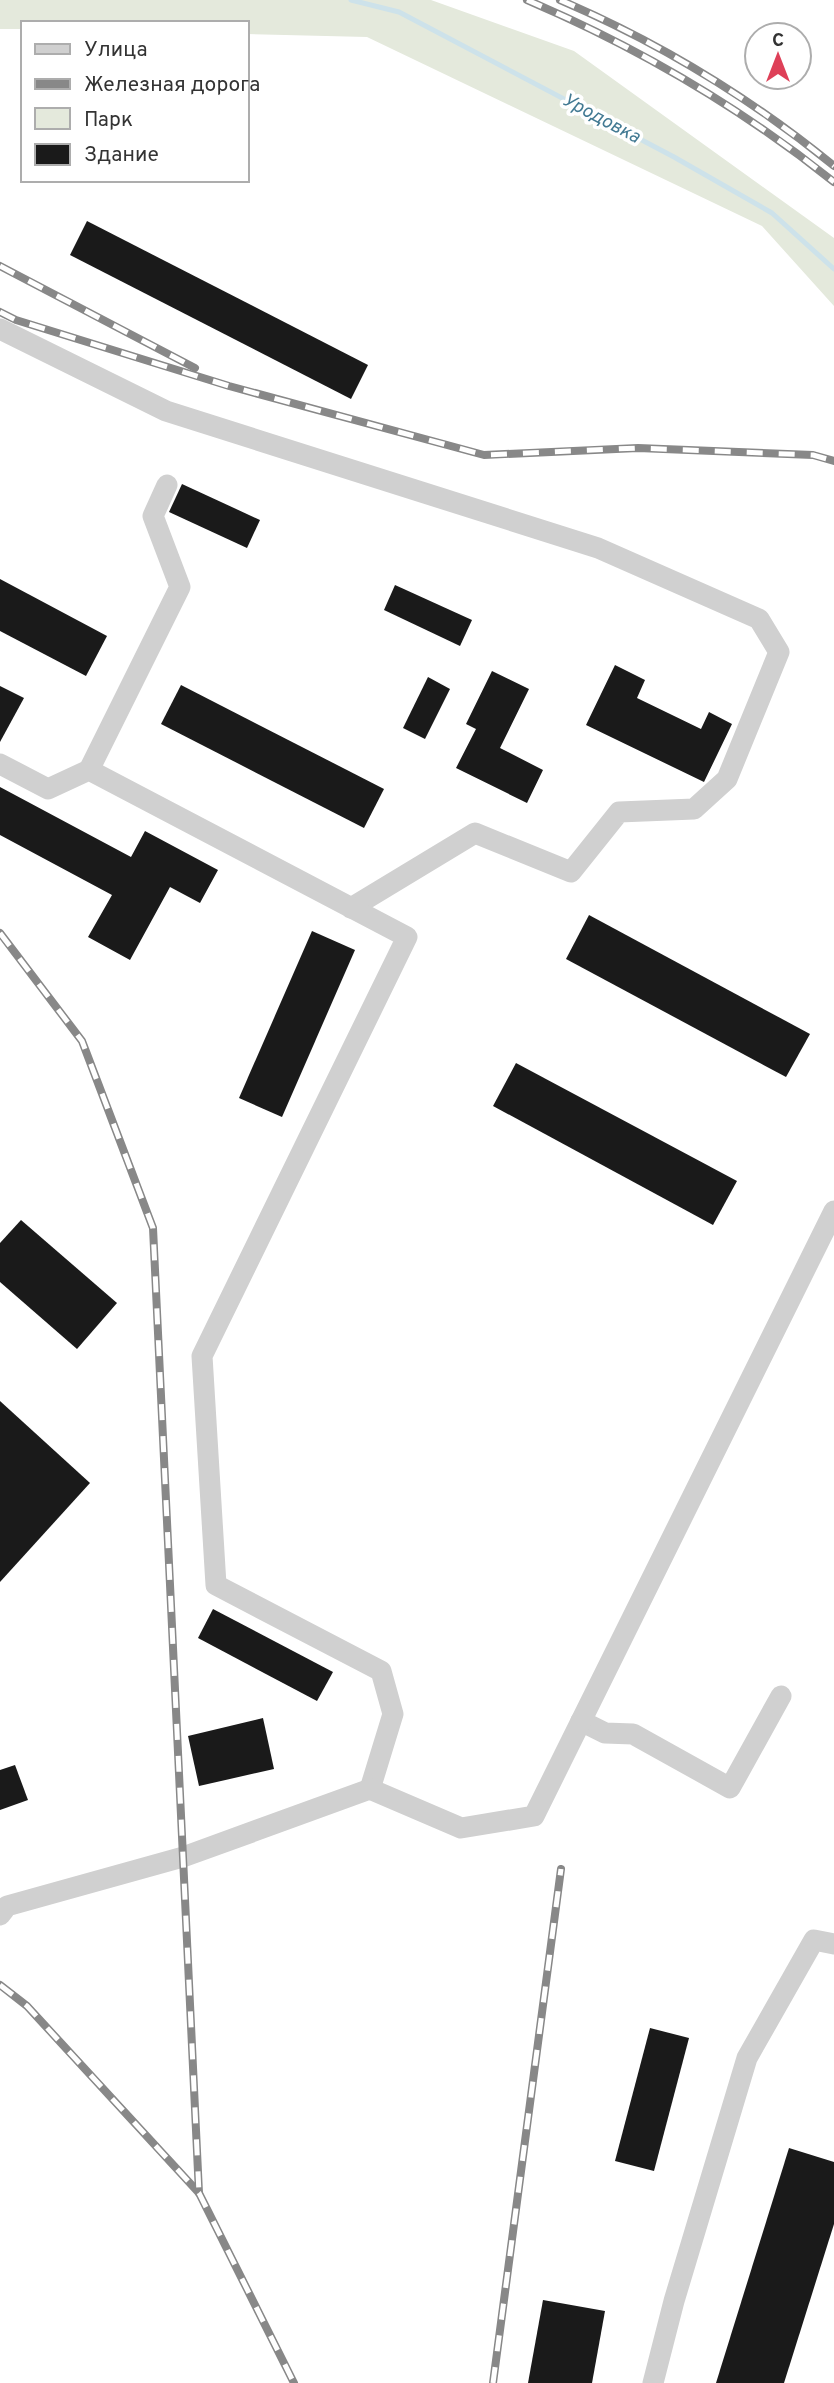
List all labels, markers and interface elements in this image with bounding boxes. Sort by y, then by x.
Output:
legend [21,21,248,182]
north arrow [743,21,813,91]
text: С [772,29,784,53]
text: Улица [84,37,148,64]
text: Железная дорога [84,72,260,99]
water label: Уродовка [558,88,644,150]
text: Парк [84,107,133,134]
text: Здание [84,142,159,169]

